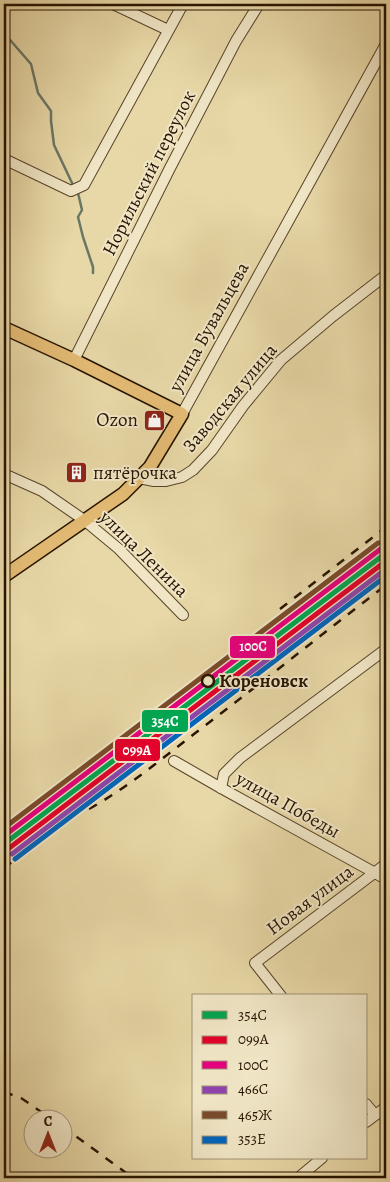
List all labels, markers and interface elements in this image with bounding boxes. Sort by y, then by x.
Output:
street label: Норильский переулок [96,86,202,260]
street label: улица Бувальцева [162,257,256,397]
street label: Заводская улица [177,338,283,458]
place label: Ozon [96,407,138,433]
shop icon: Ozon [142,408,166,432]
place label: пятёрочка [93,460,177,486]
building icon: пятёрочка [65,461,89,485]
street label: улица Ленина [93,504,195,603]
line badge: 100C [229,635,276,659]
text: 100C [239,637,267,656]
place label: Кореновск [219,668,308,694]
marker: Кореновск [201,674,215,688]
line badge: 354С [141,709,189,733]
text: 354С [151,712,179,731]
line badge: 099А [114,738,161,762]
text: 099А [123,741,152,760]
street label: улица Победы [230,765,345,844]
street label: Новая улица [261,859,359,941]
legend [192,994,368,1160]
text: 354С [238,1005,267,1025]
text: 099А [238,1029,269,1049]
text: 100C [238,1055,269,1075]
text: 466С [238,1079,268,1099]
text: 465Ж [238,1105,272,1125]
north arrow [22,1110,72,1160]
text: С [44,1112,53,1131]
text: 353Е [238,1129,266,1149]

